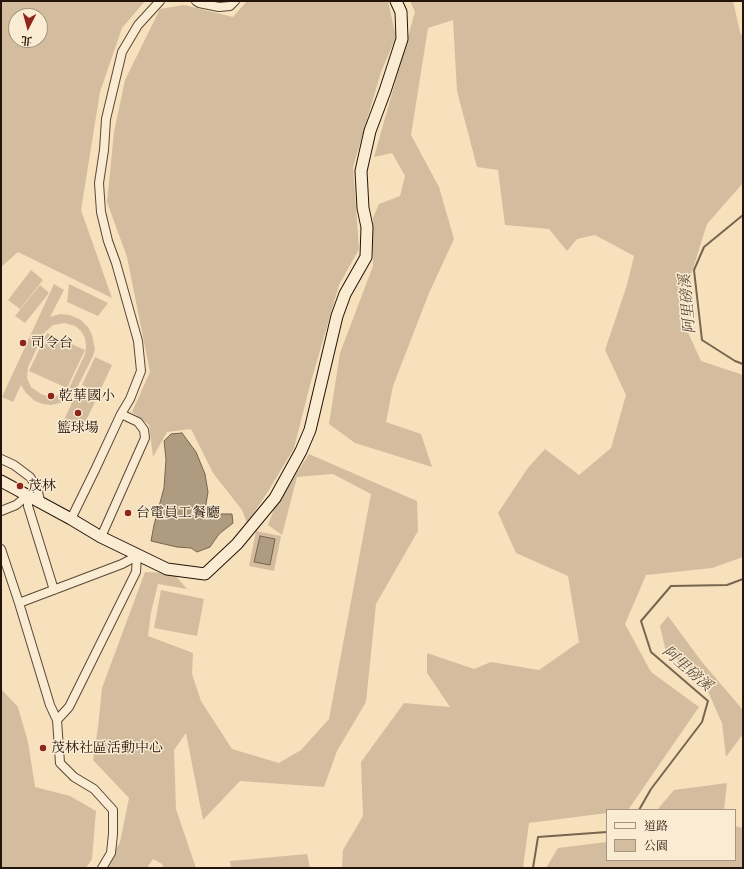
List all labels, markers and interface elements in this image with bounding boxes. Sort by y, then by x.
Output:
north arrow [8,8,48,48]
text: 北 [21,33,33,45]
water label: 阿里磅溪 [676,273,700,335]
place label: 司令台 [31,335,73,351]
marker: 司令台 [18,338,28,348]
place label: 乾華國小 [59,388,115,404]
marker: 乾華國小 [46,391,56,401]
marker: 籃球場 [73,408,83,418]
place label: 籃球場 [57,420,99,436]
place label: 茂林 [28,478,56,494]
marker: 茂林 [15,481,25,491]
place label: 台電員工餐廳 [136,505,220,521]
marker: 台電員工餐廳 [123,508,133,518]
water label: 阿里磅溪 [658,643,716,695]
place label: 茂林社區活動中心 [51,740,163,756]
marker: 茂林社區活動中心 [38,743,48,753]
legend [606,809,736,861]
text: 道路 [644,821,668,833]
text: 公園 [644,841,668,853]

